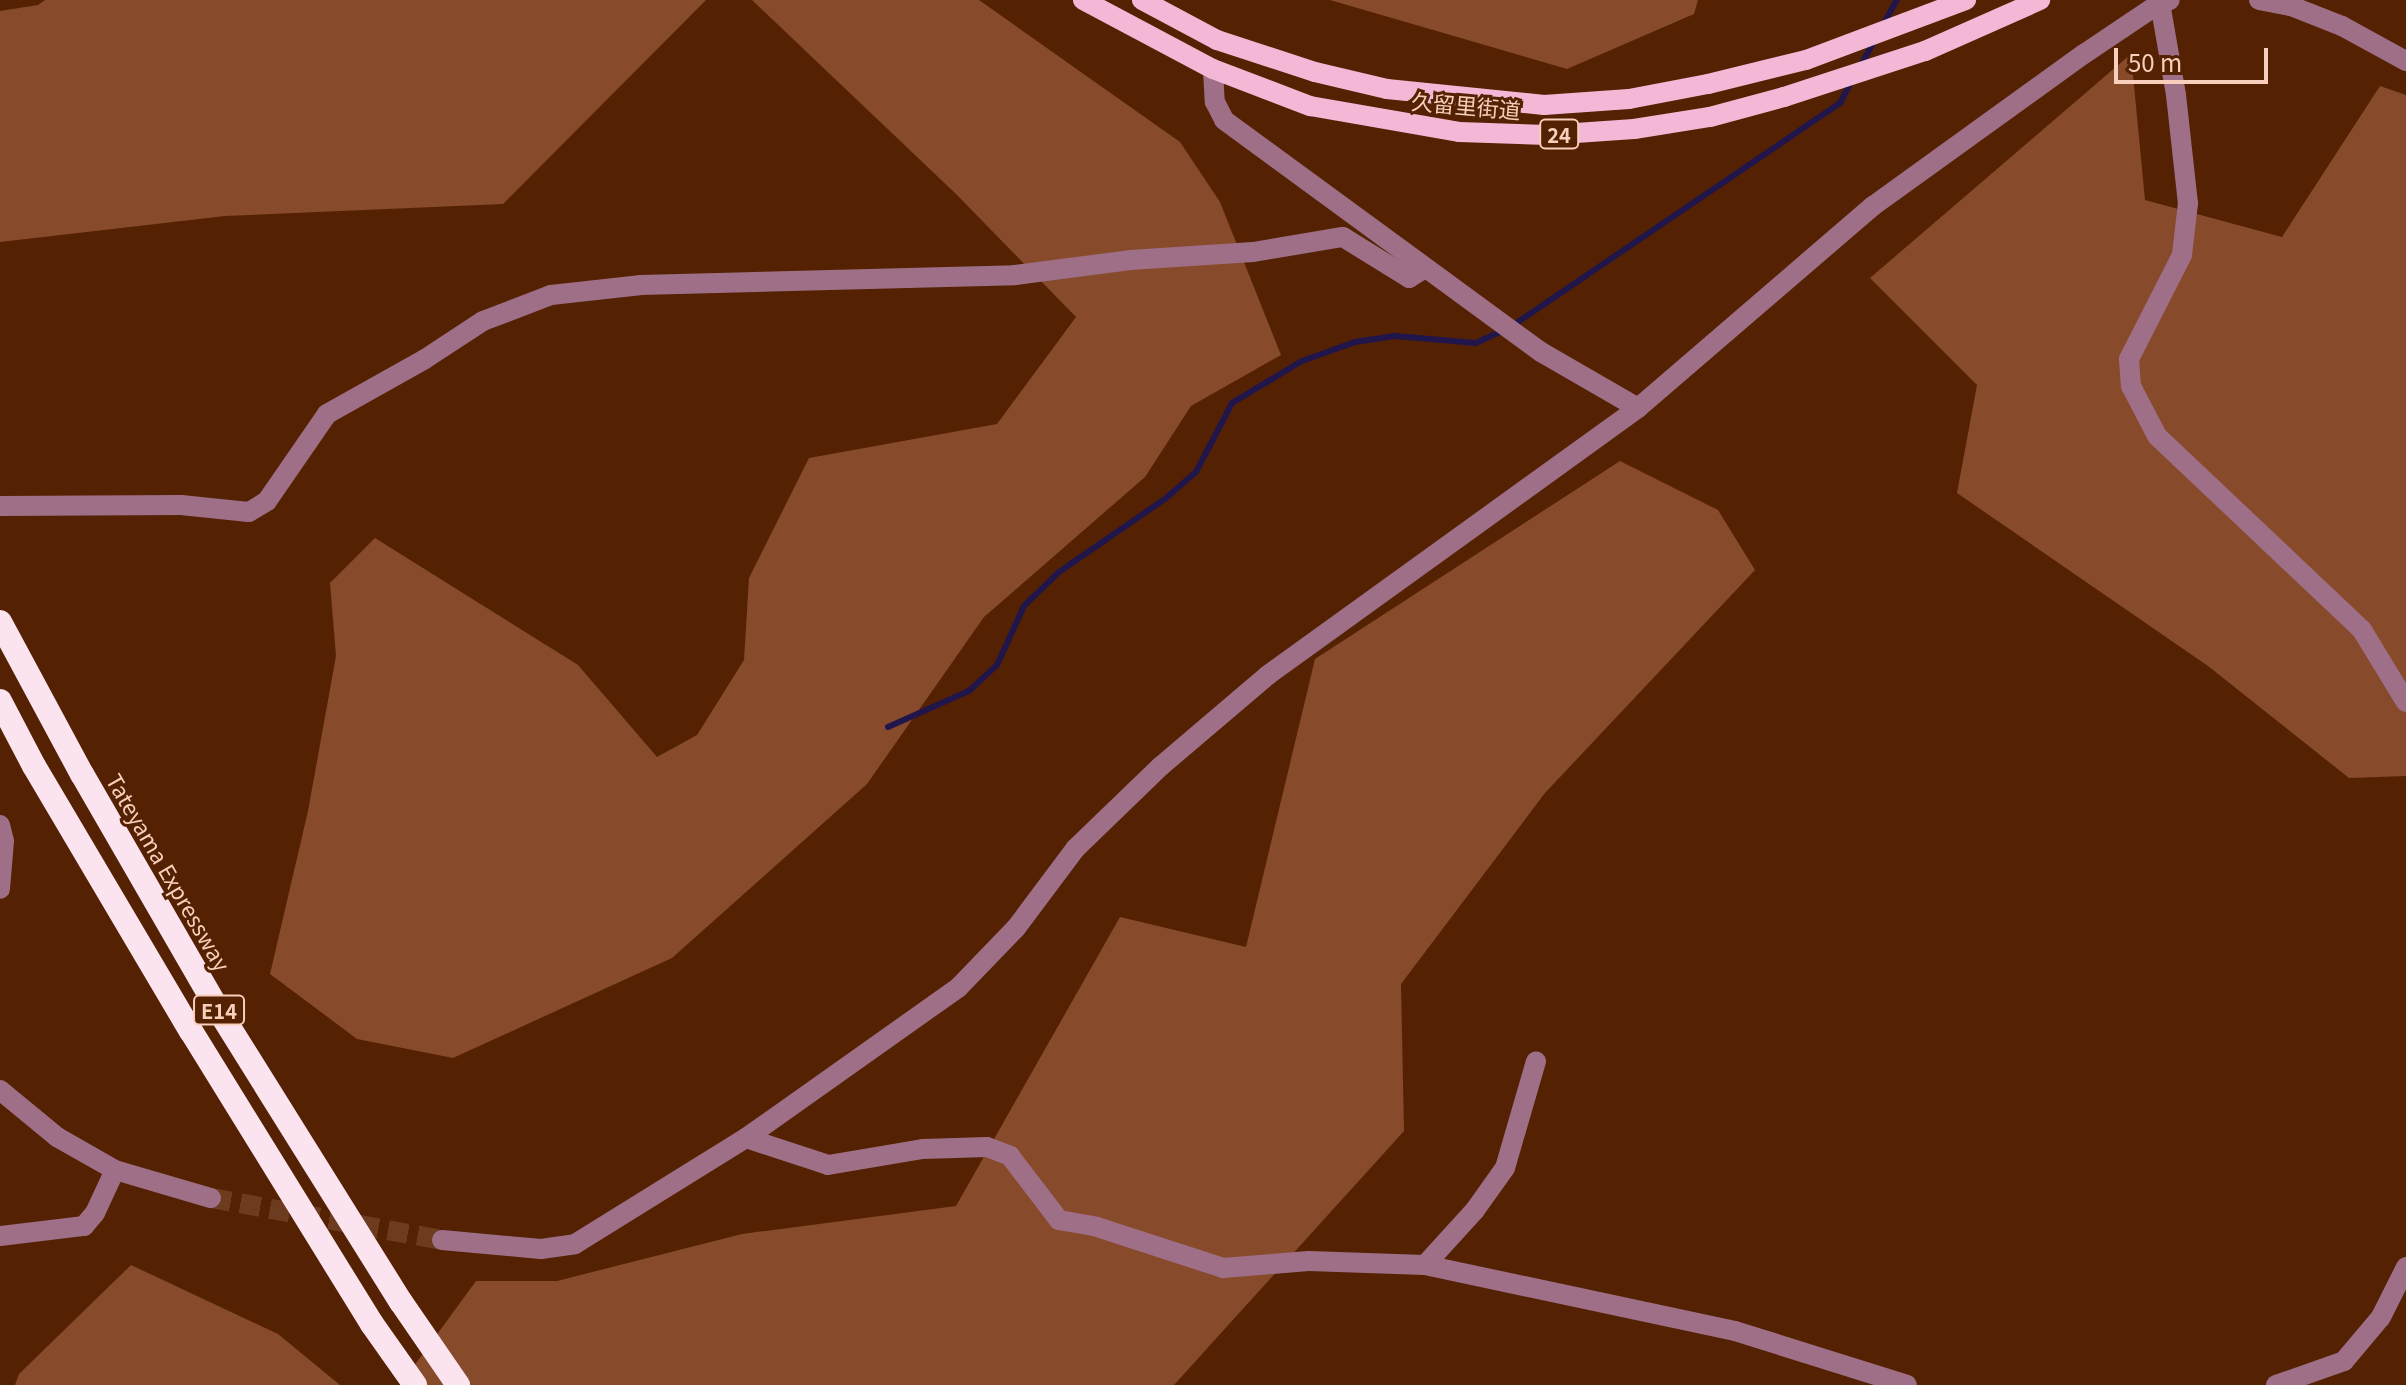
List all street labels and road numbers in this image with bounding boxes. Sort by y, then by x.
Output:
street label: 久留里街道 [1410,87,1522,123]
road number: 24 [1539,118,1579,150]
street label: Tateyama Expressway [102,769,236,975]
road number: E14 [193,994,245,1026]

